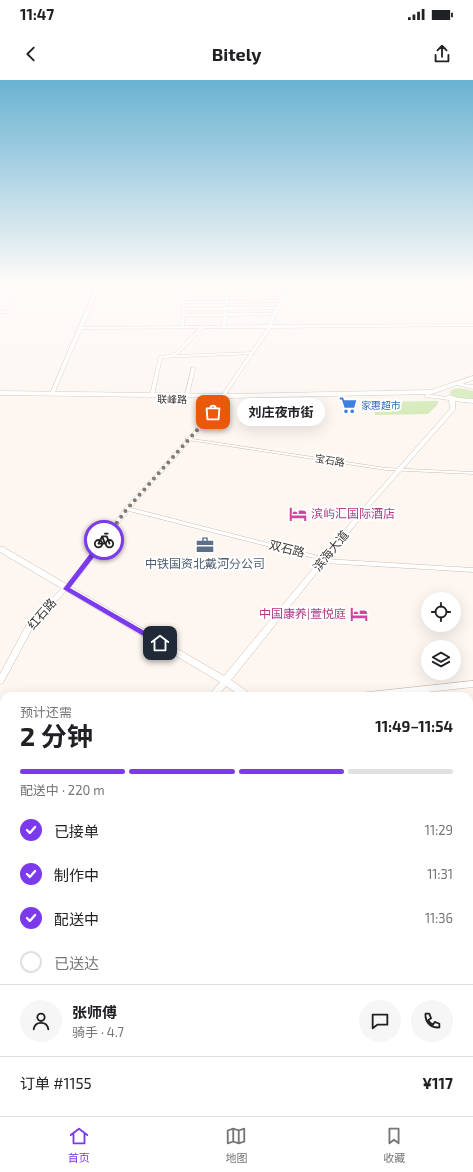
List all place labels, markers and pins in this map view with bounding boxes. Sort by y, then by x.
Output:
pin [196,395,230,429]
supermarket icon: 家惠超市 [338,395,358,415]
callout: 刘庄夜市街 [237,398,325,426]
place label: 家惠超市 [361,399,401,411]
hotel icon: 滨屿汇国际酒店 [288,504,308,524]
place label: 滨屿汇国际酒店 [311,506,395,520]
office icon: 中铁国资北戴河分公司 [195,535,215,555]
place label: 中铁国资北戴河分公司 [145,556,265,570]
hotel icon: 中国康养|萱悦庭 [349,604,369,624]
place label: 中国康养|萱悦庭 [259,606,346,620]
pin [143,626,177,660]

